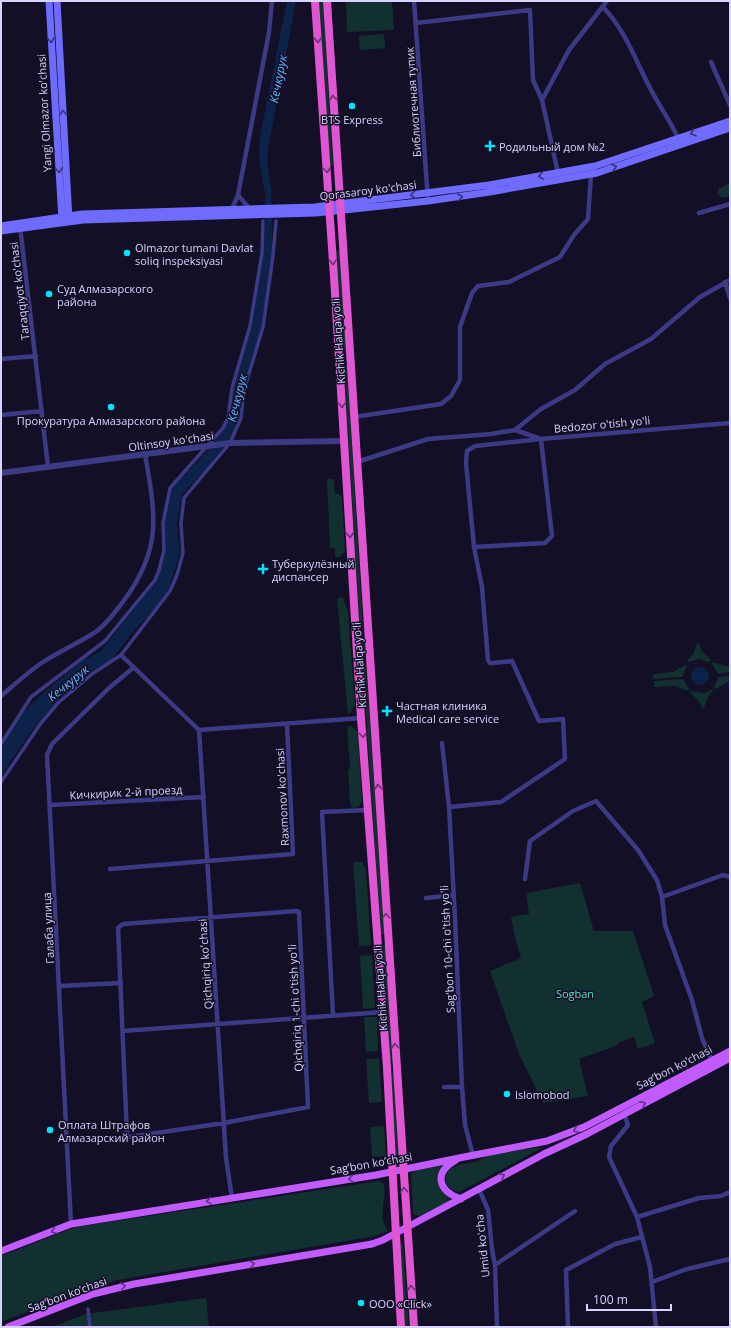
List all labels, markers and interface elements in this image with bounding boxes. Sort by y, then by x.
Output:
one-way arrow [47,37,55,43]
one-way arrow [314,37,323,43]
street label: Библиотечная тупик [402,46,424,158]
water label: Кечкурук [265,52,291,105]
street label: Yangi Olmazor ko'chasi [33,54,55,172]
one-way arrow [329,95,338,101]
marker: BTS Express [347,101,357,111]
one-way arrow [59,110,68,116]
place label: BTS Express [321,112,383,127]
one-way arrow [690,128,697,137]
place label: Родильный дом №2 [499,139,605,154]
marker: Родильный дом №2 [484,140,496,152]
one-way arrow [611,163,618,172]
one-way arrow [54,167,63,173]
one-way arrow [323,167,332,173]
one-way arrow [538,171,544,179]
street label: Qorasaroy ko'chasi [319,177,417,203]
one-way arrow [410,190,416,199]
one-way arrow [456,193,463,202]
place label: Olmazor tumani Davlat soliq inspeksiyasi [135,240,254,268]
street label: Taraqqiyot ko'chasi [6,241,32,341]
marker: Olmazor tumani Davlat soliq inspeksiyasi [122,248,132,258]
one-way arrow [329,259,338,265]
place label: Суд Алмазарского района [57,281,154,309]
marker: Суд Алмазарского района [44,289,54,299]
street label: Kichik Halqa yo'li [328,298,348,384]
water label: Кечкурук [223,371,251,424]
marker: Прокуратура Алмазарского района [106,402,116,412]
one-way arrow [338,402,346,408]
street label: Bedozor o'tish yo'li [553,412,651,436]
place label: Прокуратура Алмазарского района [17,413,205,428]
street label: Oltinsoy ko'chasi [127,428,215,454]
one-way arrow [345,532,354,538]
place label: Туберкулёзный диспансер [272,556,354,584]
marker: Туберкулёзный диспансер [257,563,269,575]
street label: Kichik Halqa yo'li [349,622,369,708]
water label: Кечкурук [44,660,93,705]
place label: Частная клиника Medical care service [396,698,499,726]
marker: Частная клиника Medical care service [381,705,393,717]
one-way arrow [358,732,367,738]
street label: Raxmonov ko'chasi [272,748,292,846]
street label: Кичкирик 2-й проезд [69,782,183,802]
one-way arrow [373,784,382,790]
street label: Sag'bon 10-chi o'tish yo'li [436,885,458,1013]
street label: Галаба улица [39,892,57,964]
one-way arrow [382,913,391,920]
street label: Qichqiriq ko'chasi [194,918,216,1010]
street label: Qichqiriq 1-chi o'tish yo'li [284,944,306,1072]
street label: Kichik Halqa yo'li [370,945,390,1031]
park label: Sogban [556,986,594,1001]
street label: Sag’bon ko’chasi [633,1041,715,1093]
one-way arrow [390,1043,399,1049]
place label: Islomobod [515,1087,570,1102]
marker: Islomobod [502,1089,512,1099]
one-way arrow [639,1102,646,1109]
place label: Оплата Штрафов Aлмазарский район [58,1117,165,1145]
marker: Оплата Штрафов Aлмазарский район [45,1125,55,1135]
one-way arrow [573,1126,580,1134]
street label: Sag’bon ko’chasi [329,1148,413,1178]
one-way arrow [348,1174,354,1183]
one-way arrow [498,1174,506,1181]
one-way arrow [400,1187,409,1193]
one-way arrow [206,1196,212,1205]
street label: Umid ko'cha [471,1214,493,1278]
one-way arrow [51,1226,58,1234]
one-way arrow [248,1260,255,1269]
street label: Sag’bon ko’chasi [25,1273,109,1315]
one-way arrow [120,1283,127,1291]
one-way arrow [406,1285,415,1291]
scale bar [587,1286,671,1312]
text: 100 m [593,1291,628,1308]
place label: OOO «Click» [369,1296,433,1311]
marker: OOO «Click» [356,1298,366,1308]

